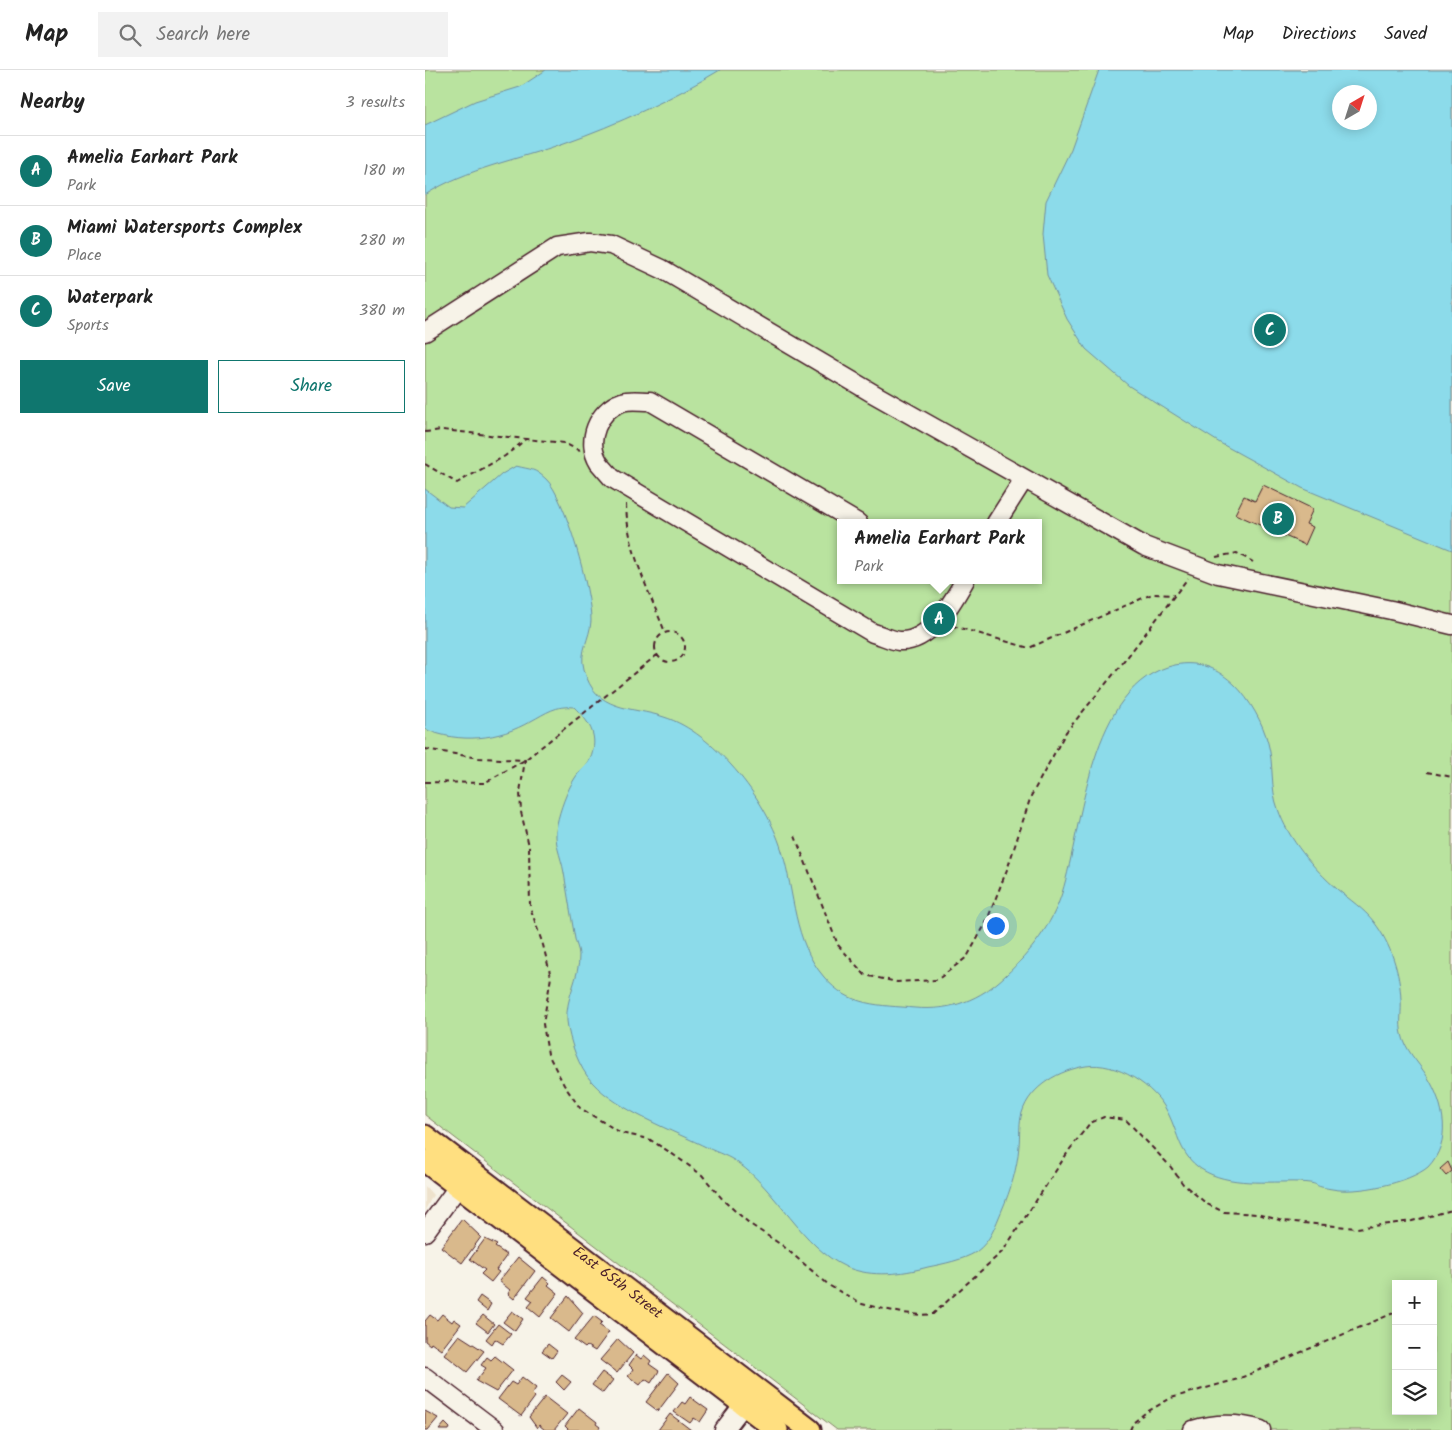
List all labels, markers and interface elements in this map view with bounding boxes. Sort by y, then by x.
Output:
search box [98,12,448,57]
text: Map [25,15,68,54]
text: Search here [156,20,250,50]
text: Map [1222,20,1254,49]
text: Directions [1282,20,1356,49]
text: Saved [1384,20,1427,49]
icon: search [116,21,144,49]
north arrow [1332,85,1377,130]
text: Nearby [20,86,85,119]
text: 3 results [346,90,405,115]
text: Amelia Earhart Park [67,143,237,173]
text: A [31,158,41,183]
text: 180 m [363,158,405,183]
text: Park [67,173,96,198]
text: Miami Watersports Complex [67,213,302,243]
text: B [31,228,41,253]
text: 280 m [359,228,405,253]
text: Place [67,243,101,268]
text: Waterpark [67,283,152,313]
text: C [31,298,41,323]
text: 380 m [359,298,405,323]
pin: C [1254,311,1286,349]
text: Sports [67,313,109,338]
button: Save [20,360,208,413]
button: Share [218,360,405,413]
pin: B [1262,500,1294,538]
popup [837,519,1042,584]
text: Amelia Earhart Park [854,524,1025,554]
text: Park [854,554,883,579]
pin: A [923,600,955,638]
your location [983,913,1009,939]
street label: East 65th Street [567,1240,668,1325]
map controls [1392,1280,1437,1415]
button: + [1392,1280,1437,1325]
button: − [1392,1325,1437,1370]
button: layers [1392,1370,1437,1415]

